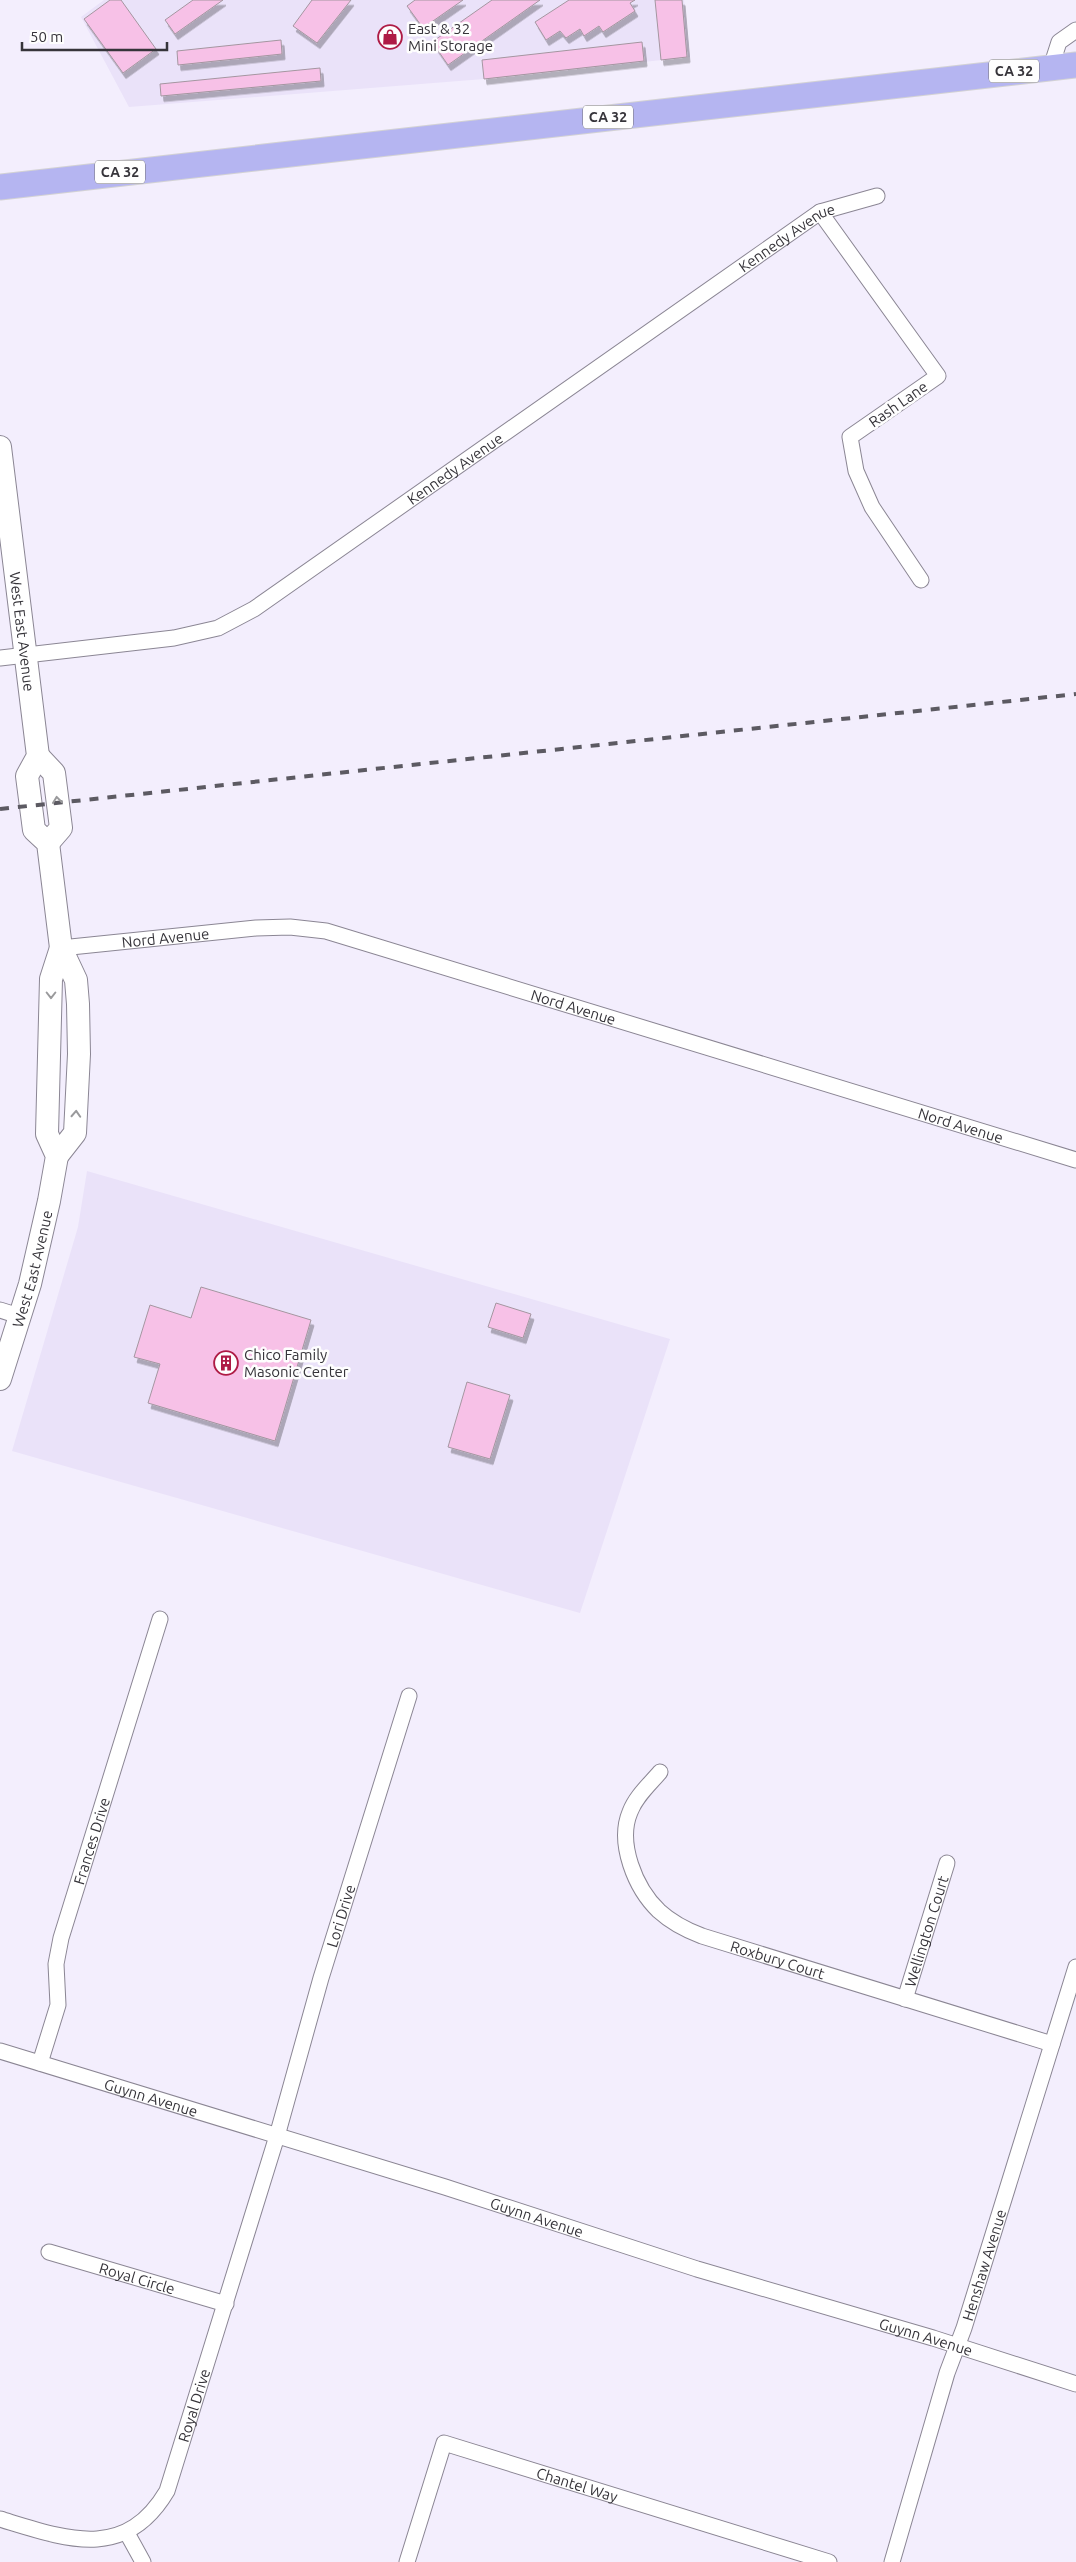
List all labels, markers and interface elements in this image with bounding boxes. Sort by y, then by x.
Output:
scale bar [22,20,168,52]
place label: East & 32 Mini Storage [408,20,493,54]
shop icon: East & 32 Mini Storage [377,24,403,50]
text: 50 m [30,28,63,45]
road number: CA 32 [989,59,1039,82]
road number: CA 32 [583,105,633,128]
road number: CA 32 [95,160,145,183]
street label: Kennedy Avenue [735,200,837,275]
street label: Rash Lane [865,378,931,430]
street label: Kennedy Avenue [404,429,506,508]
street label: West East Avenue [7,571,38,692]
one-way arrow [52,795,63,803]
street label: Nord Avenue [121,924,210,950]
street label: Nord Avenue [529,986,618,1028]
one-way arrow [46,992,56,999]
street label: Nord Avenue [916,1104,1005,1146]
one-way arrow [71,1110,82,1118]
street label: West East Avenue [8,1208,55,1329]
place label: Chico Family Masonic Center [244,1346,349,1380]
building icon: Chico Family Masonic Center [213,1350,239,1376]
street label: Frances Drive [70,1795,113,1886]
street label: Wellington Court [901,1873,951,1989]
street label: Lori Drive [323,1882,358,1949]
street label: Roxbury Court [728,1937,827,1982]
street label: Guynn Avenue [102,2075,200,2119]
street label: Guynn Avenue [488,2194,586,2240]
street label: Henshaw Avenue [958,2207,1009,2323]
street label: Royal Circle [97,2259,177,2297]
street label: Guynn Avenue [877,2314,975,2359]
street label: Royal Drive [174,2366,213,2444]
street label: Chantel Way [534,2464,620,2505]

